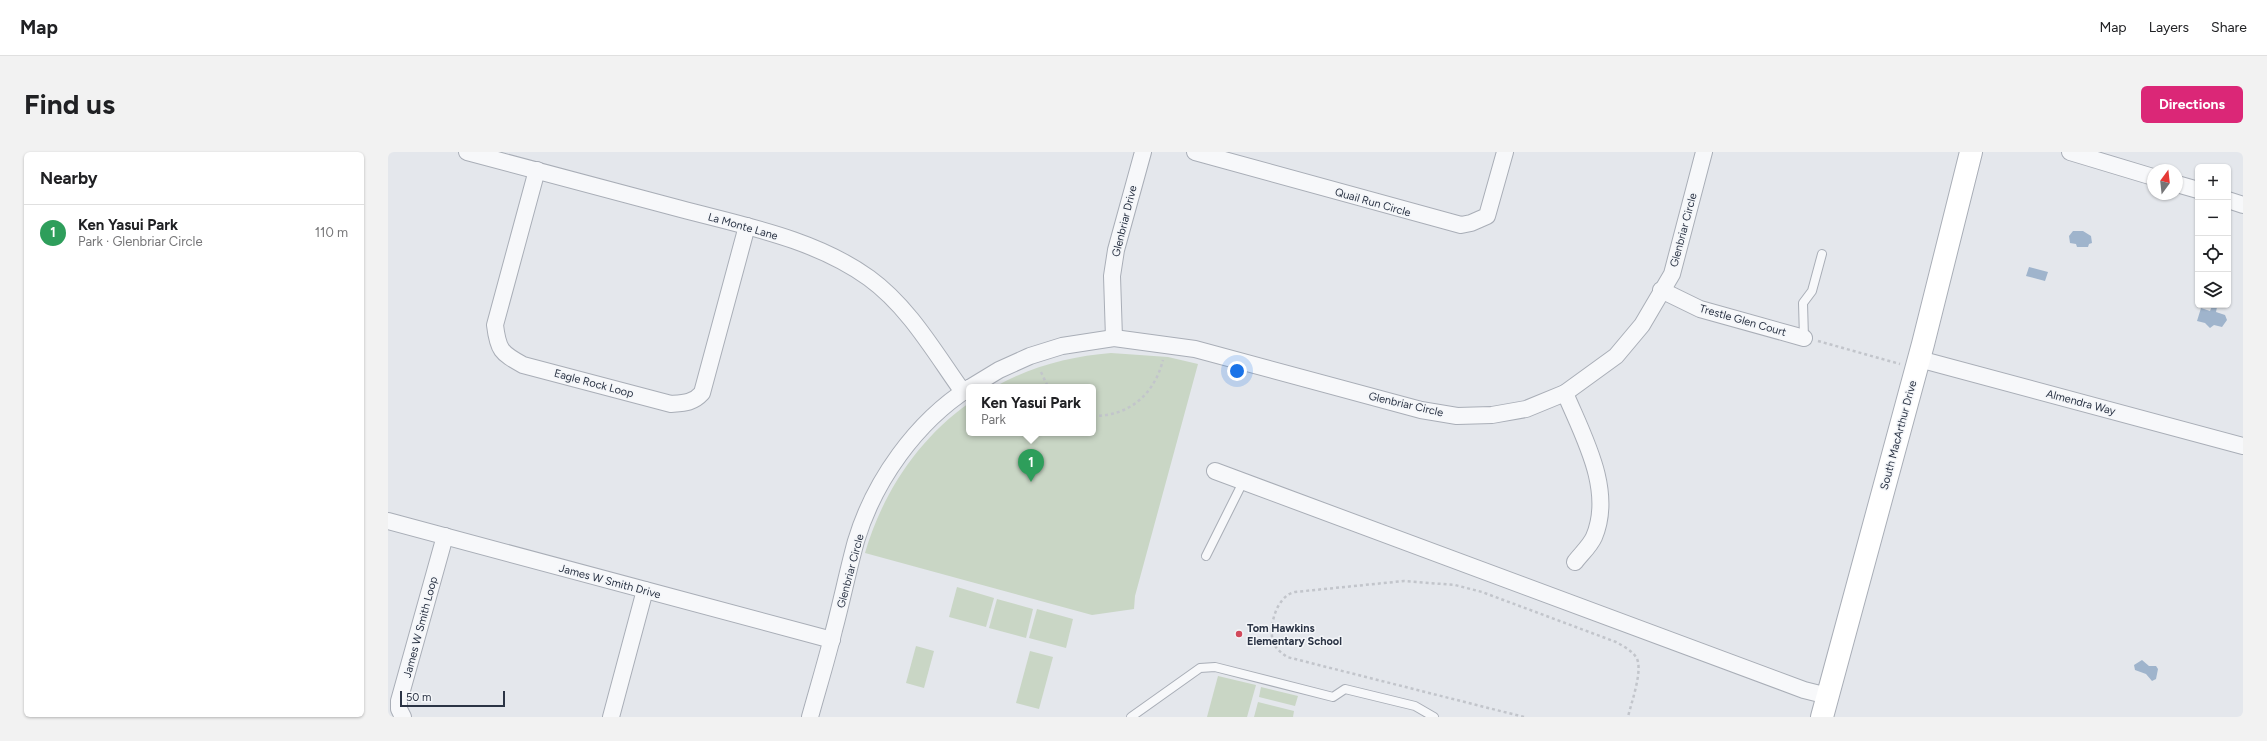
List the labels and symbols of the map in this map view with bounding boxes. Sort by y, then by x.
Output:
north arrow [2147,164,2183,200]
street label: Glenbriar Drive [1109,184,1140,258]
street label: Quail Run Circle [1333,185,1412,220]
street label: Glenbriar Circle [1667,192,1700,269]
street label: La Monte Lane [706,210,779,243]
street label: Trestle Glen Court [1698,302,1788,339]
your location [1227,361,1247,381]
street label: Eagle Rock Loop [553,367,636,400]
street label: South MacArthur Drive [1878,379,1919,491]
street label: Almendra Way [2045,387,2117,418]
street label: Glenbriar Circle [1367,390,1445,419]
pin: 1 [1018,449,1044,482]
street label: Glenbriar Circle [834,533,867,610]
street label: James W Smith Drive [558,562,662,601]
street label: James W Smith Loop [401,575,440,679]
place label: Tom Hawkins Elementary School [1247,622,1342,648]
marker: Tom Hawkins Elementary School [1234,629,1244,639]
scale bar [400,689,505,708]

